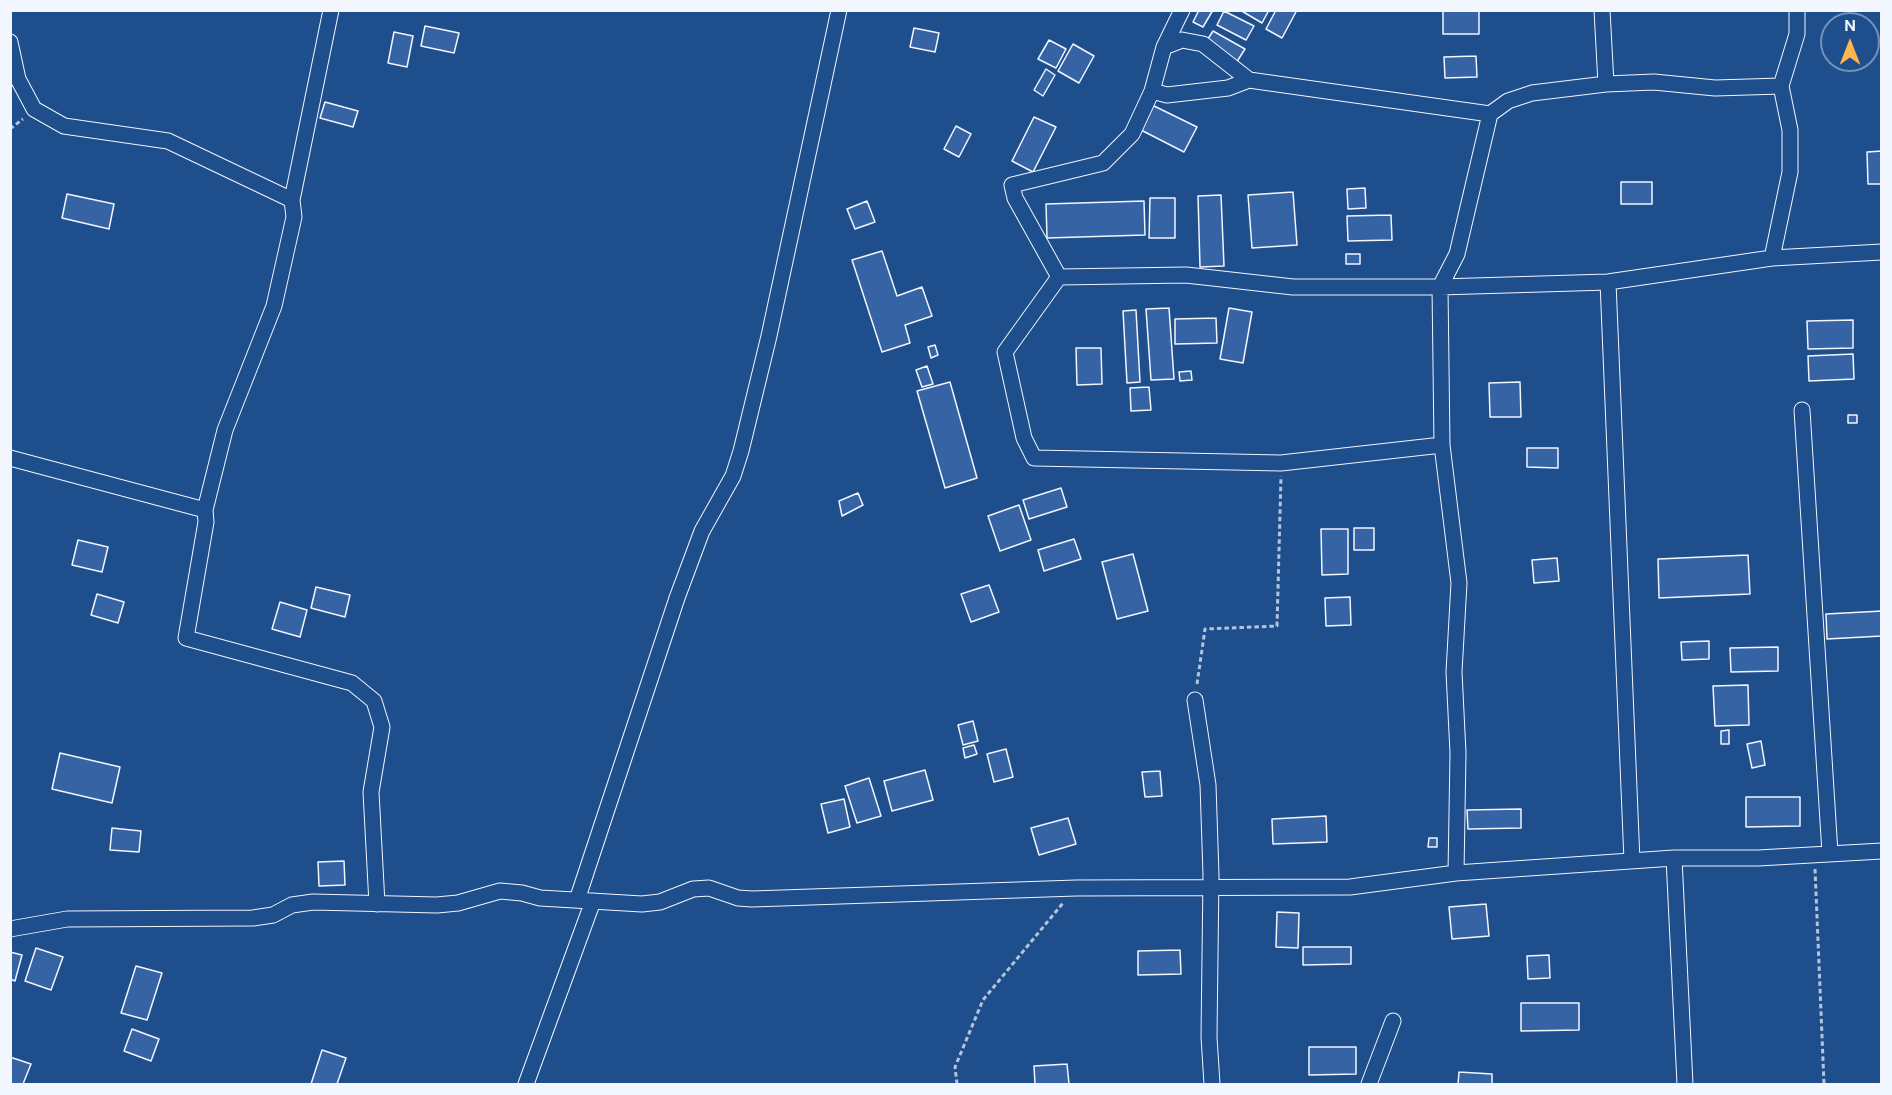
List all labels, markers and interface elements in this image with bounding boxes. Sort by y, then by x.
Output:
north arrow [1820,12,1880,72]
text: N [1844,15,1856,36]

